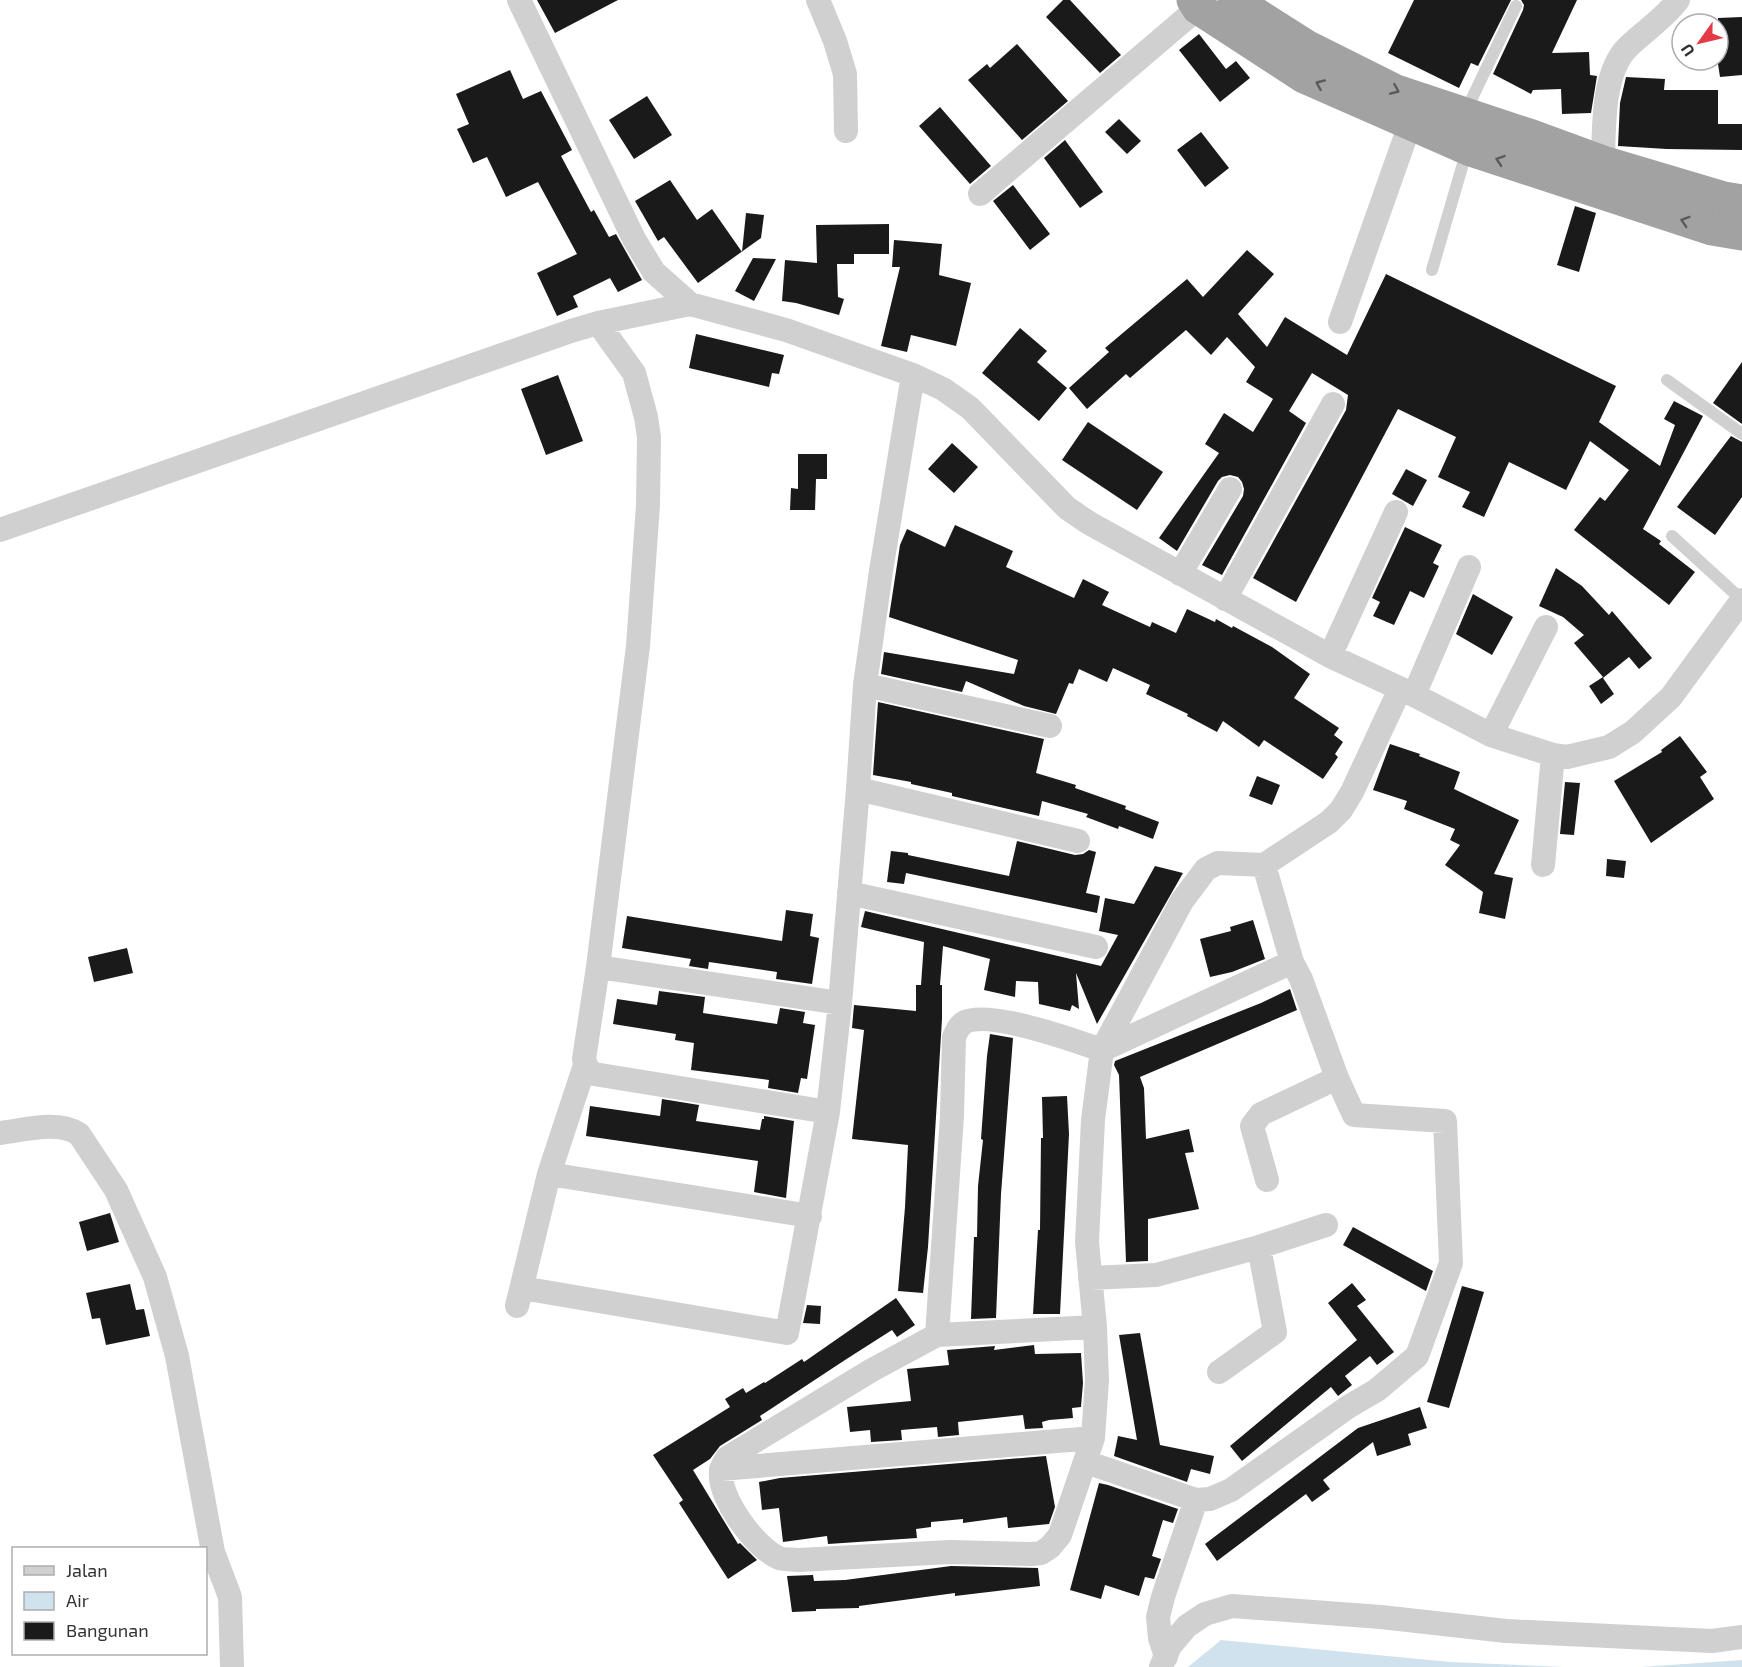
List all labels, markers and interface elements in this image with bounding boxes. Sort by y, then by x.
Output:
north arrow [1670,12,1730,72]
text: U [1676,41,1698,61]
one-way arrow [1316,79,1327,91]
one-way arrow [1389,83,1400,95]
one-way arrow [1495,154,1506,167]
one-way arrow [1680,216,1691,228]
legend [12,1547,207,1655]
text: Jalan [66,1559,108,1581]
text: Air [66,1589,89,1611]
text: Bangunan [66,1619,149,1641]

